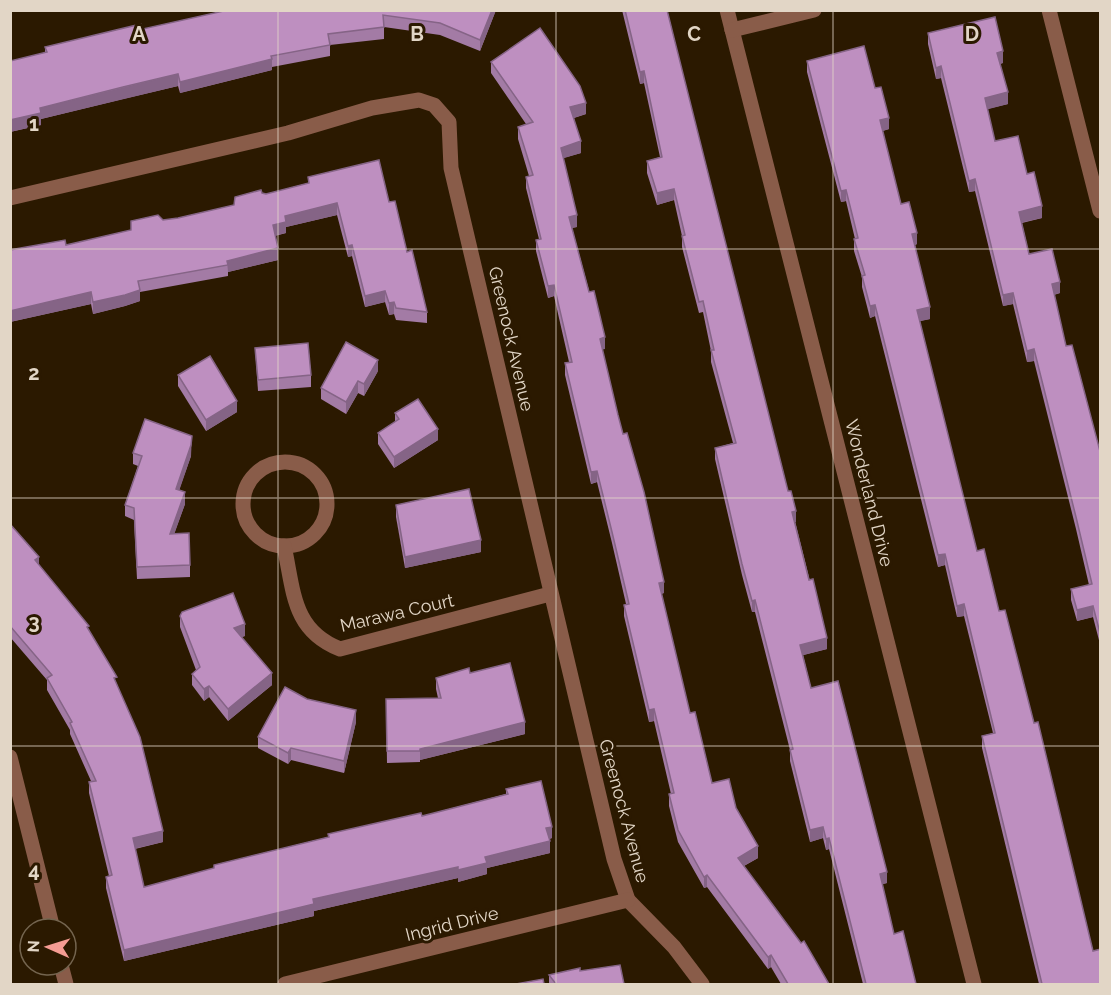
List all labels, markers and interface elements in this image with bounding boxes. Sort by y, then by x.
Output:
text: A [132,22,146,46]
text: B [410,22,424,46]
text: C [687,22,701,46]
text: D [965,22,979,46]
text: 1 [29,112,39,136]
street label: Greenock Avenue [485,264,538,414]
text: 2 [28,361,40,385]
street label: Wonderland Drive [841,417,898,569]
street label: Marawa Court [338,589,456,636]
text: 3 [28,610,40,634]
street label: Greenock Avenue [595,737,654,885]
text: 4 [28,858,40,882]
street label: Ingrid Drive [403,902,501,945]
north arrow [18,917,78,977]
text: N [24,940,43,953]

